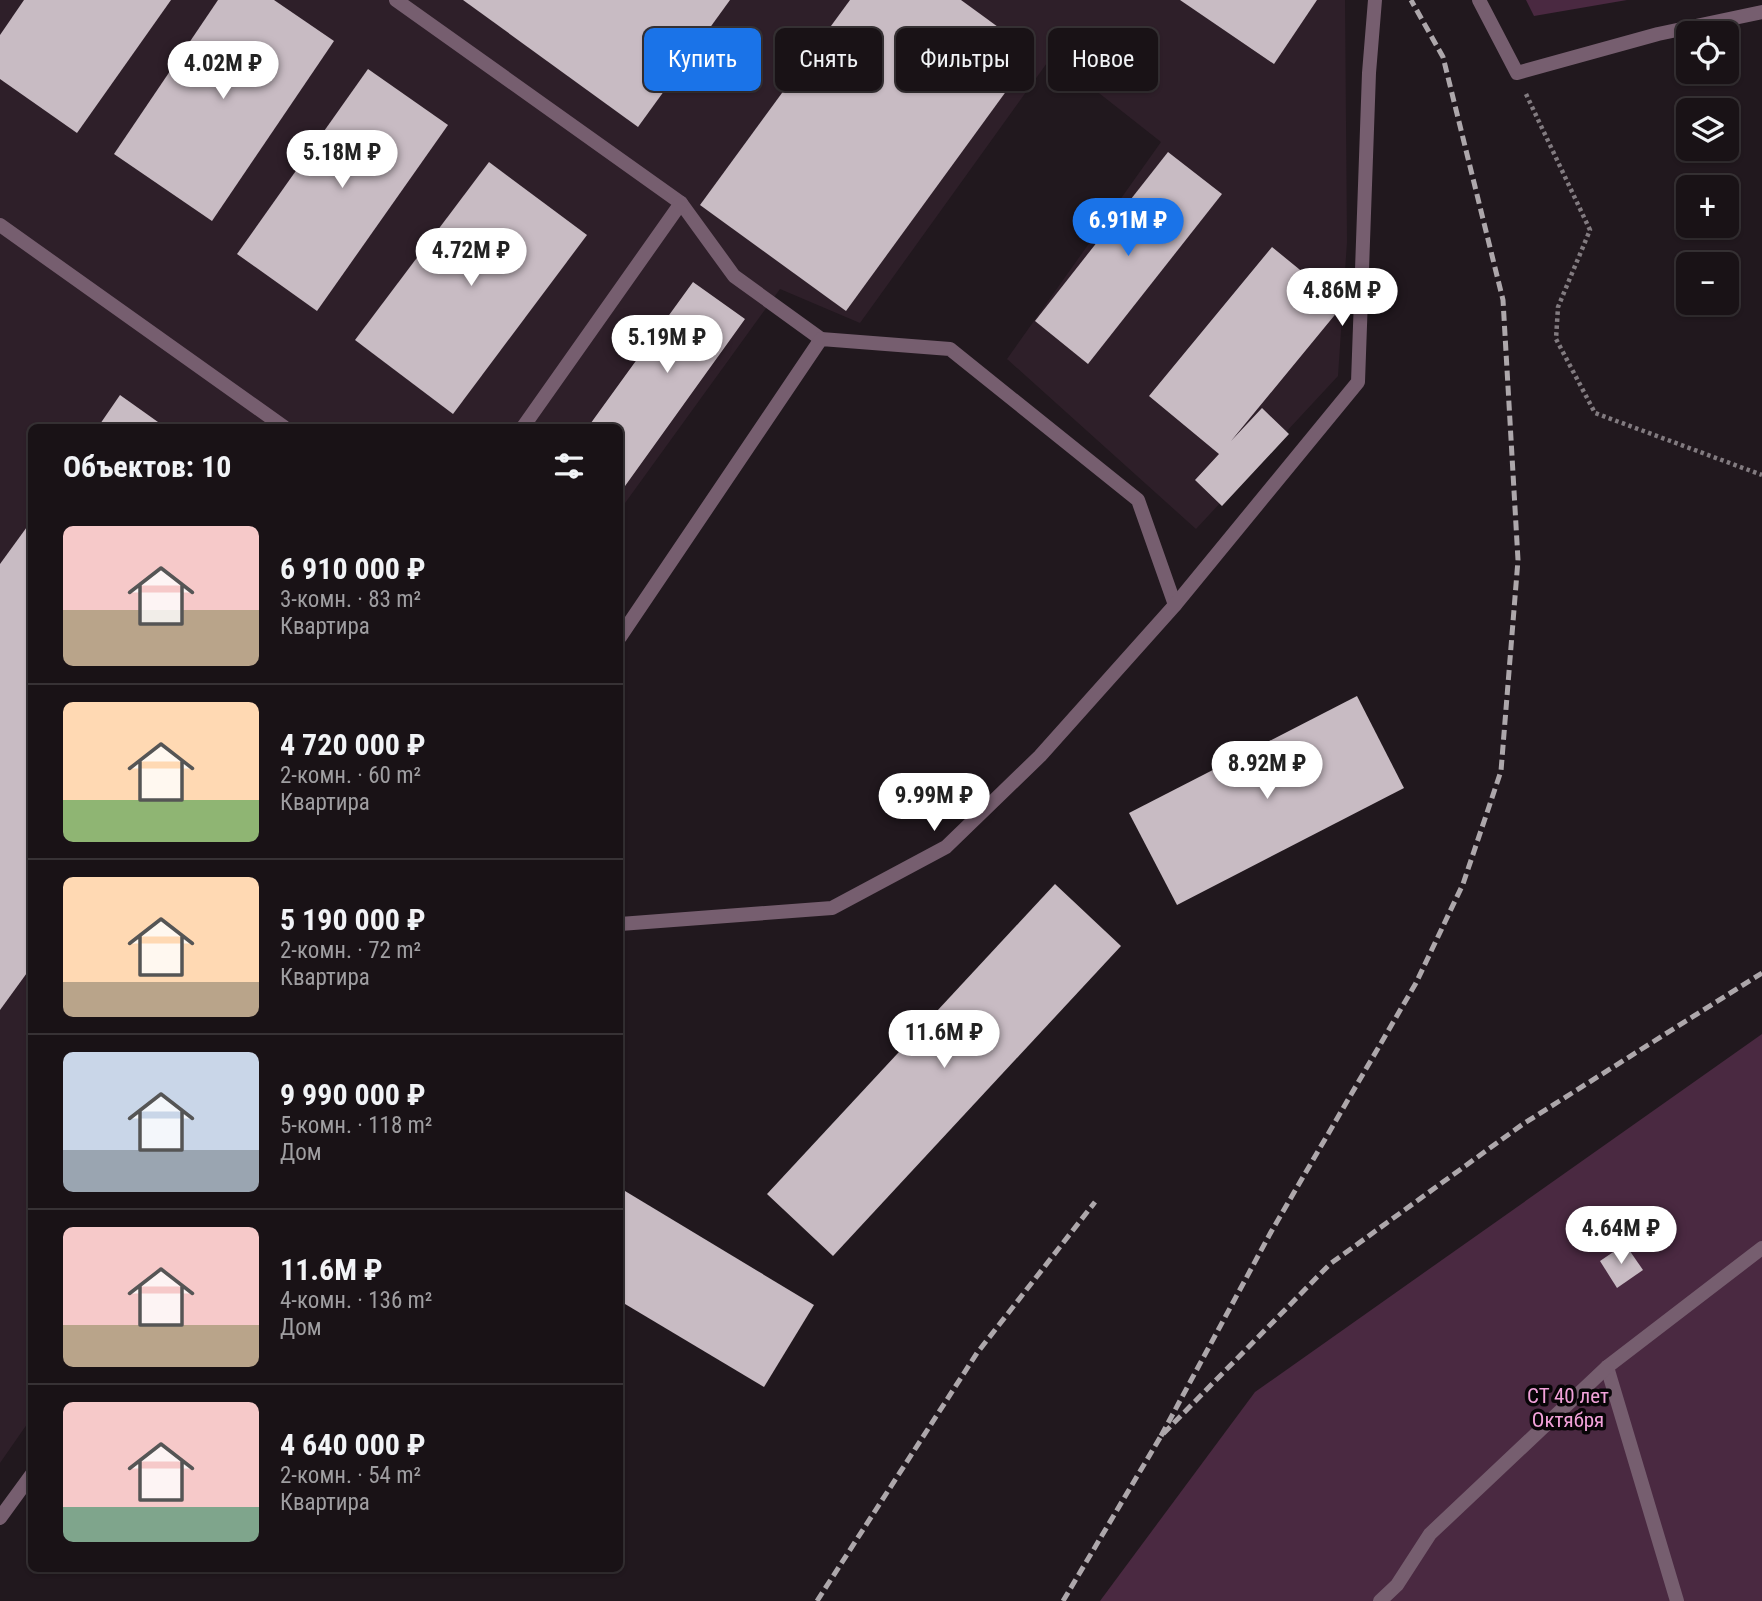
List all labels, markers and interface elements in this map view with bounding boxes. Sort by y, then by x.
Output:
map controls [1676,21,1739,315]
button: locate [1676,21,1739,84]
chip: Купить [644,28,761,91]
chip: Снять [775,28,882,91]
chip: Фильтры [896,28,1034,91]
chip: Новое [1048,28,1158,91]
pin: 4.02M ₽ [158,42,288,101]
text: 4.02M ₽ [184,50,262,77]
button: layers [1676,98,1739,161]
pin: 5.18M ₽ [277,130,407,190]
text: 5.18M ₽ [303,139,381,166]
button: + [1676,175,1739,238]
pin: 6.91M ₽ [1063,198,1193,258]
text: 6.91M ₽ [1089,207,1167,234]
pin: 4.72M ₽ [406,229,536,288]
text: 4.72M ₽ [432,237,510,264]
button: − [1676,252,1739,315]
pin: 4.86M ₽ [1277,268,1407,328]
text: 4.86M ₽ [1303,277,1381,304]
pin: 5.19M ₽ [602,316,732,375]
text: 5.19M ₽ [628,324,706,351]
icon: filters [550,447,588,485]
text: Объектов: 10 [63,449,231,484]
text: 6 910 000 ₽ [280,551,426,586]
icon: home [119,554,203,638]
text: 3-комн. · 83 m² [280,586,421,613]
text: Квартира [280,613,370,640]
text: 4 720 000 ₽ [280,727,426,762]
icon: home [119,730,203,814]
pin: 8.92M ₽ [1202,742,1332,801]
text: 8.92M ₽ [1228,750,1306,777]
text: 2-комн. · 60 m² [280,762,421,789]
pin: 9.99M ₽ [869,774,999,833]
text: 9.99M ₽ [895,782,973,809]
text: Квартира [280,789,370,816]
text: 5 190 000 ₽ [280,902,426,937]
icon: home [119,905,203,989]
text: 2-комн. · 72 m² [280,937,421,964]
text: Квартира [280,964,370,991]
pin: 11.6M ₽ [879,1010,1009,1070]
text: 11.6M ₽ [905,1019,983,1046]
text: 9 990 000 ₽ [280,1077,426,1112]
icon: home [119,1080,203,1164]
text: 5-комн. · 118 m² [280,1112,432,1139]
text: Дом [280,1139,322,1166]
pin: 4.64M ₽ [1556,1206,1686,1266]
text: 4.64M ₽ [1582,1215,1660,1242]
text: 11.6M ₽ [280,1252,383,1287]
icon: home [119,1255,203,1339]
text: 4-комн. · 136 m² [280,1287,432,1314]
text: Дом [280,1314,322,1341]
park label: СТ 40 лет Октября [1527,1384,1609,1432]
text: 4 640 000 ₽ [280,1427,426,1462]
icon: home [119,1430,203,1514]
text: 2-комн. · 54 m² [280,1462,421,1489]
text: Квартира [280,1489,370,1516]

